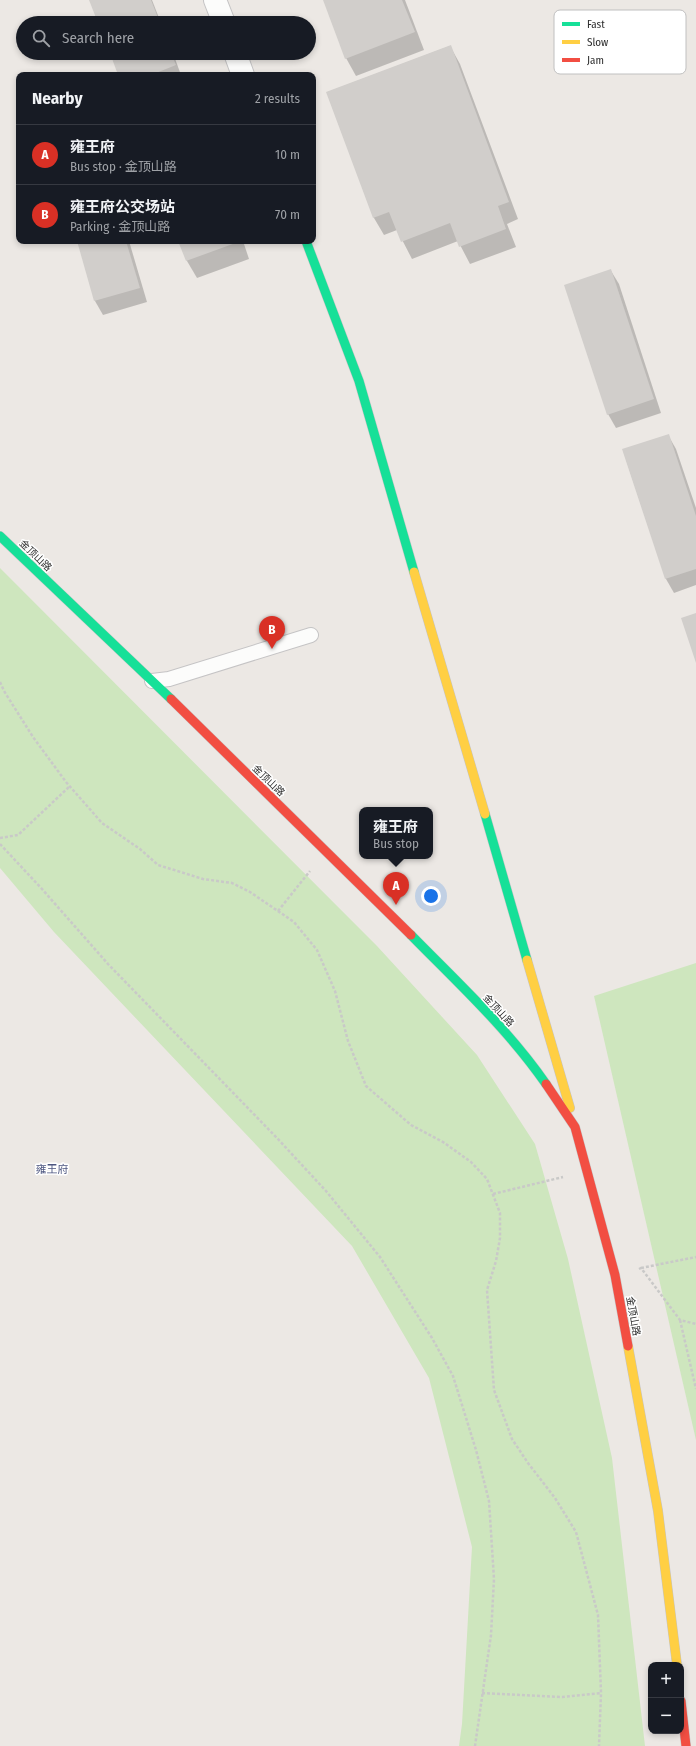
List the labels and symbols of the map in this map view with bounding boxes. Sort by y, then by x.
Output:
legend [554,10,686,74]
text: Fast [587,18,605,31]
text: Slow [587,36,608,49]
text: Jam [587,54,604,67]
street label: 金顶山路 [17,538,54,574]
pin: B [259,616,285,649]
street label: 金顶山路 [250,763,287,799]
pin: A [383,872,409,905]
your location [421,886,441,906]
street label: 金顶山路 [480,992,516,1029]
district label: 雍王府 [36,1163,69,1176]
street label: 金顶山路 [624,1295,642,1337]

